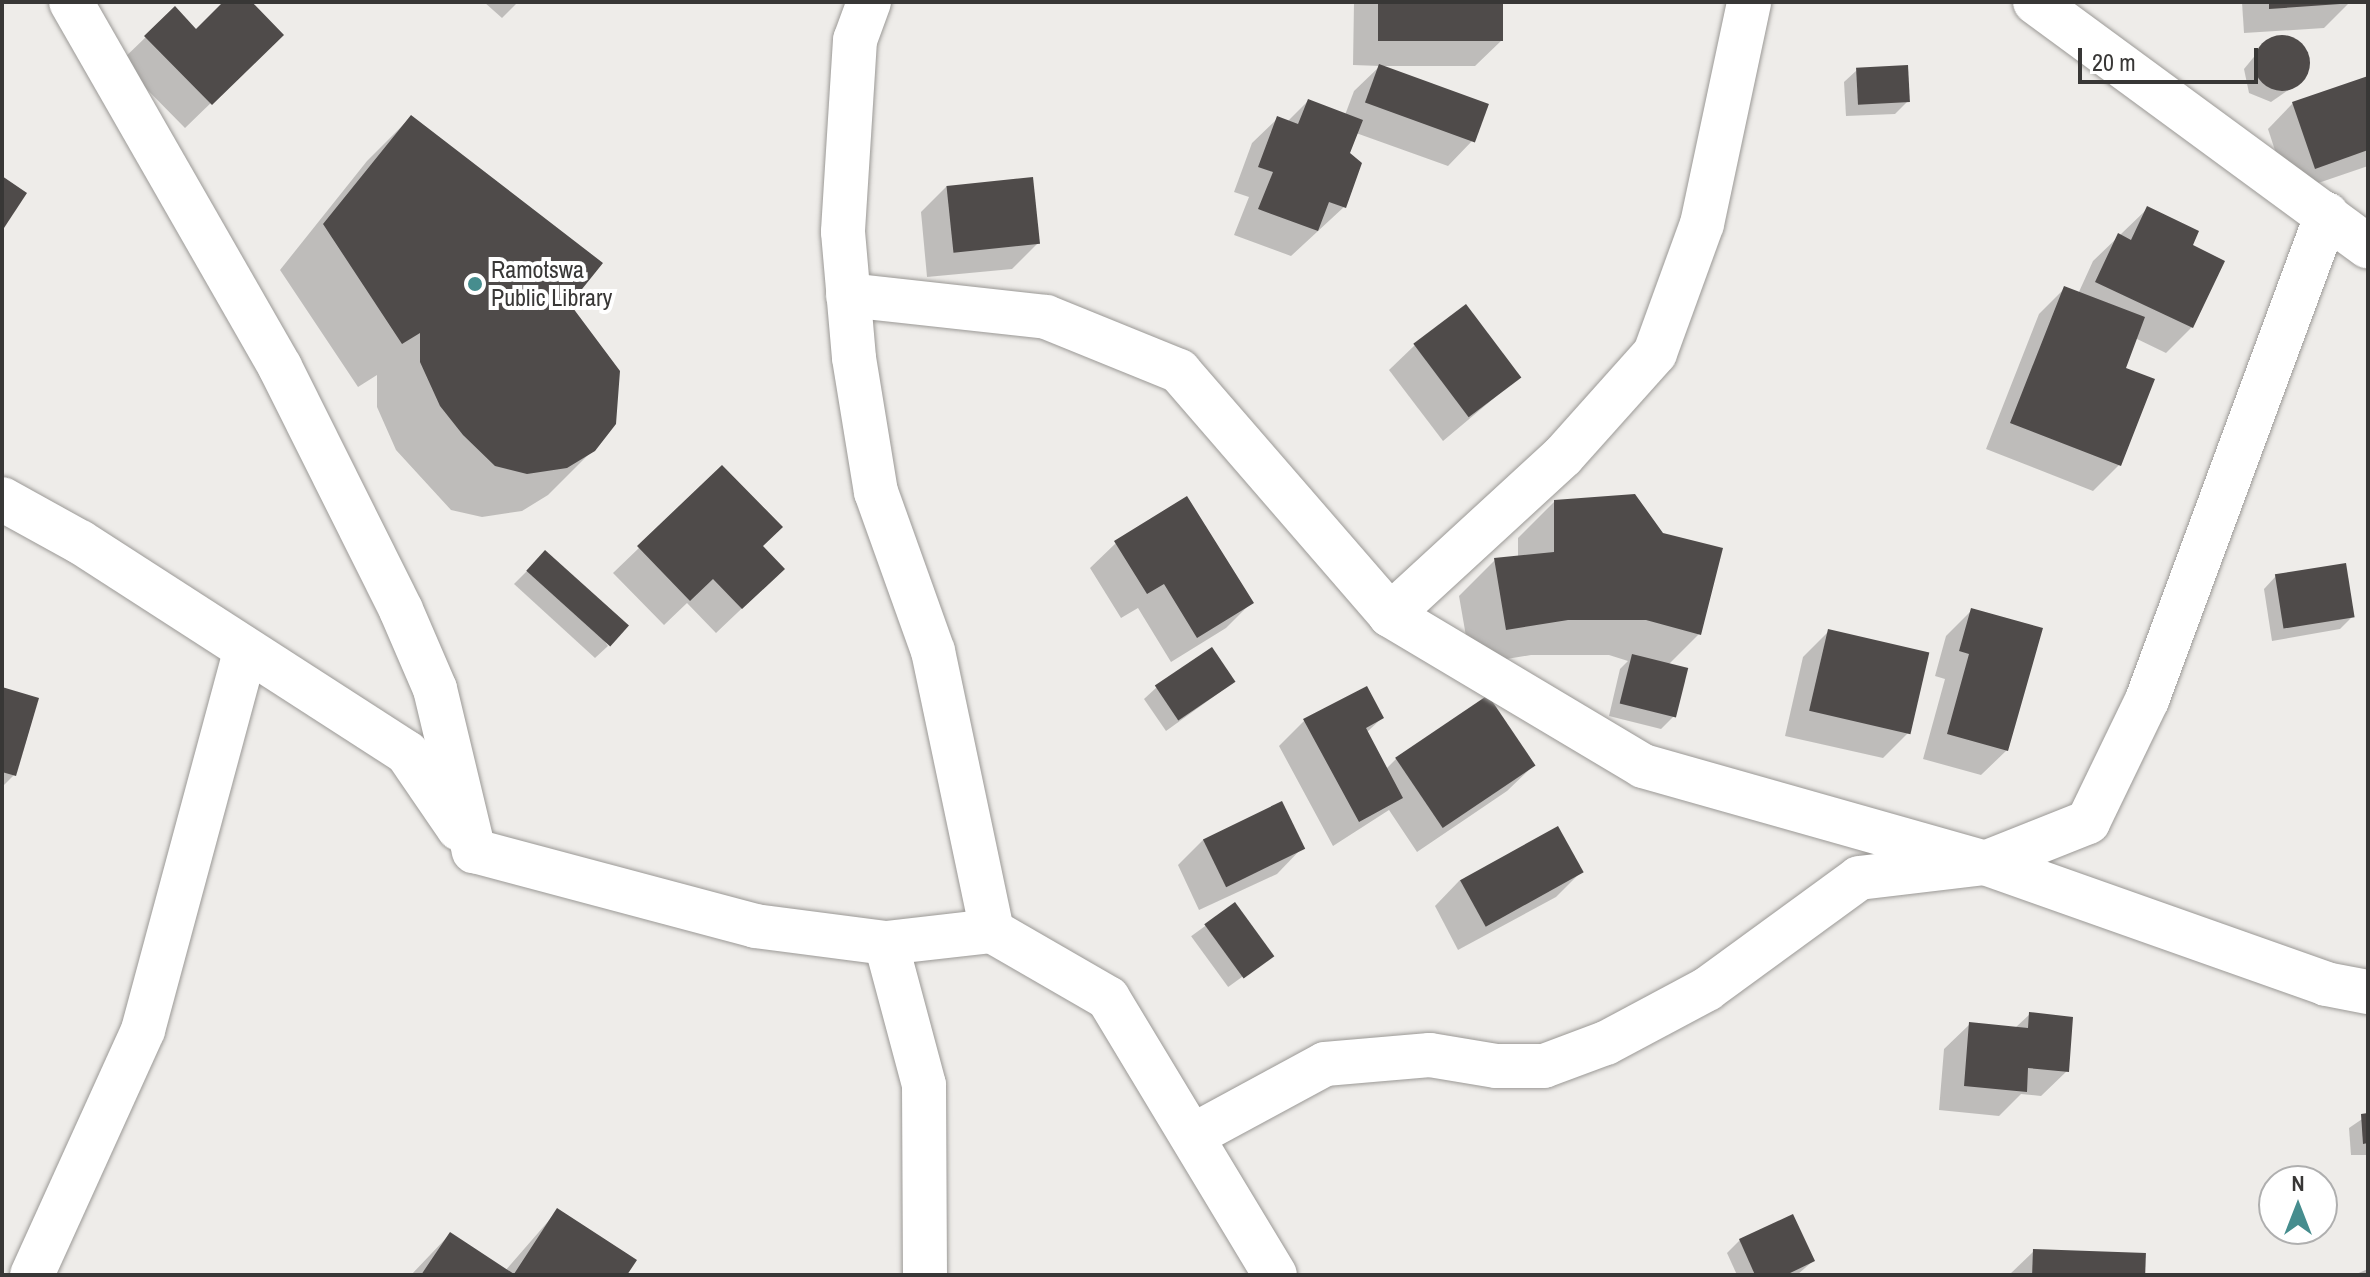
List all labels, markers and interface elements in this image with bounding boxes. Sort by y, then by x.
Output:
scale bar [2082,32,2262,82]
text: 20 m [2092,46,2136,78]
place label: Ramotswa Public Library [491,256,612,312]
marker: Ramotswa Public Library [466,275,484,293]
north arrow [2258,1165,2338,1245]
text: N [2291,1168,2305,1198]

